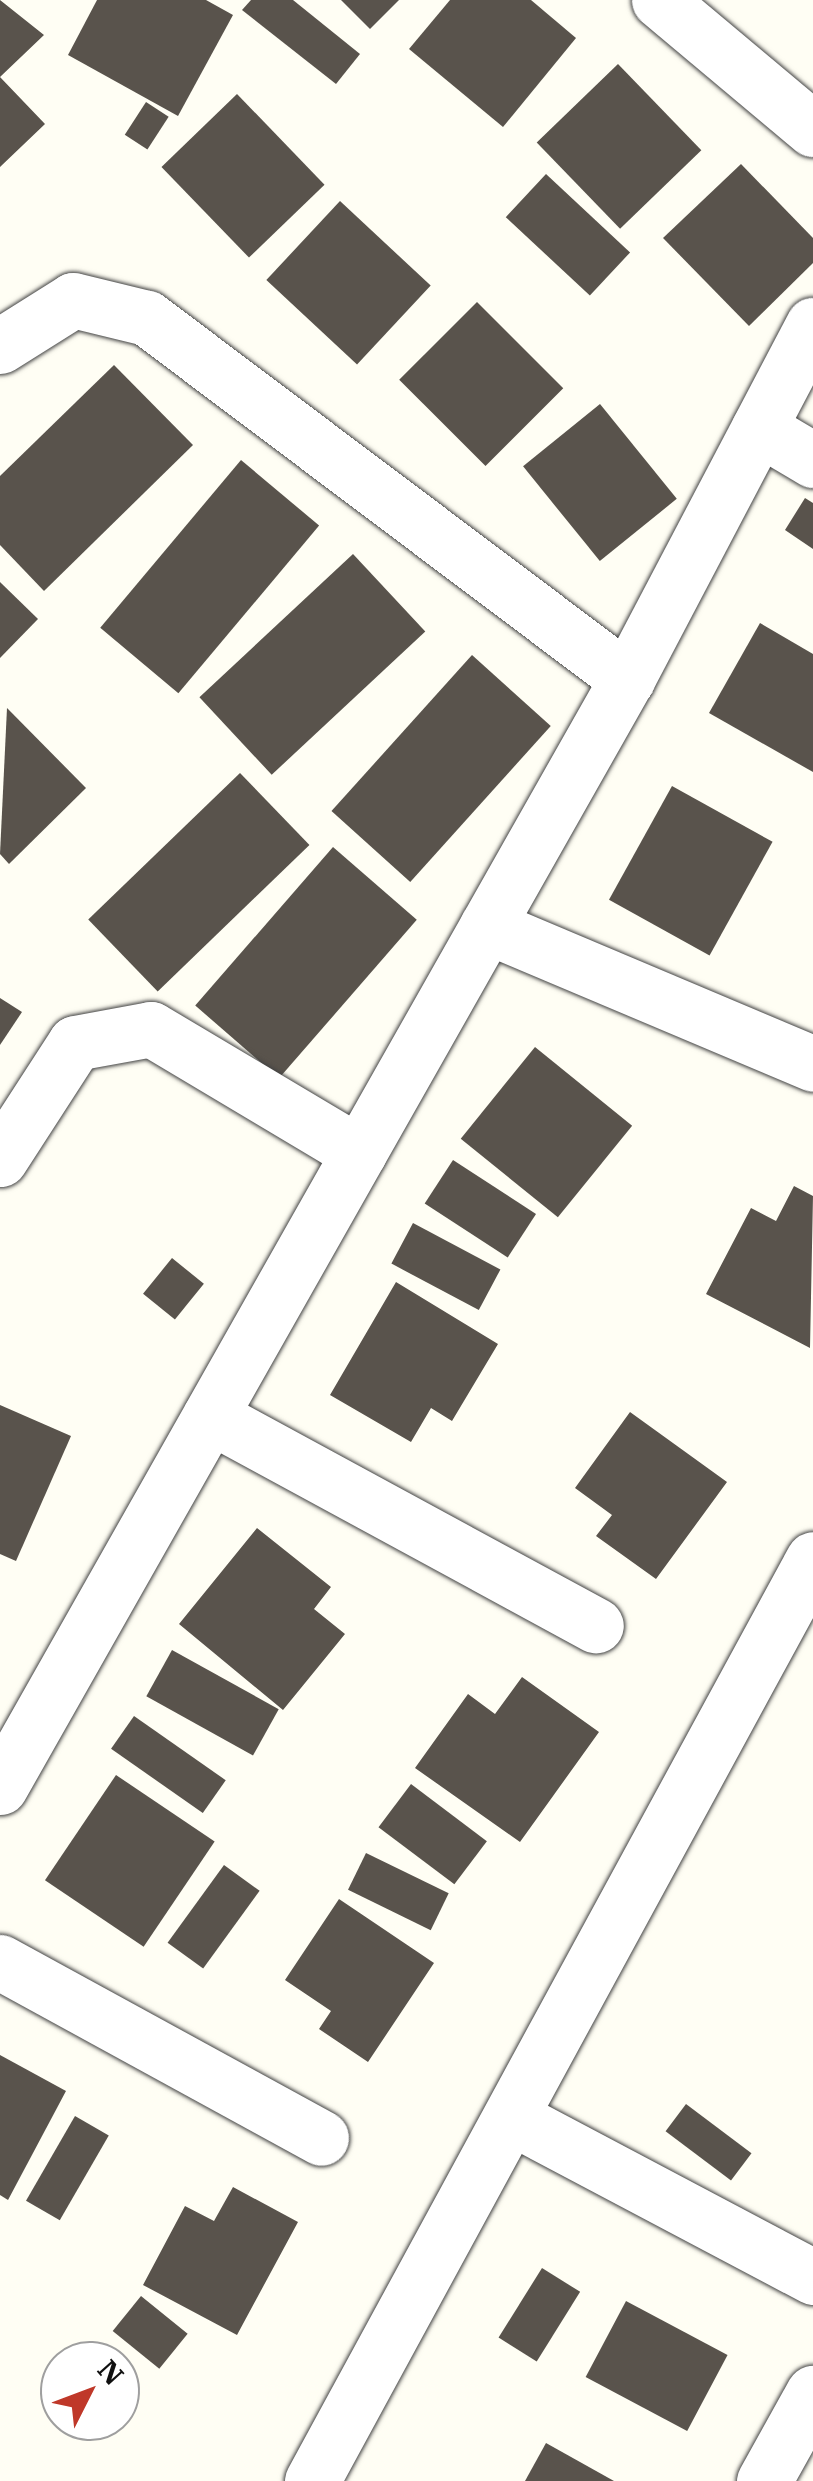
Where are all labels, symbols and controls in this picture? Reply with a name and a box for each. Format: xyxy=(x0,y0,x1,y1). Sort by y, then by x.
north arrow xyxy=(40,2341,140,2441)
text: N xyxy=(90,2351,132,2393)

